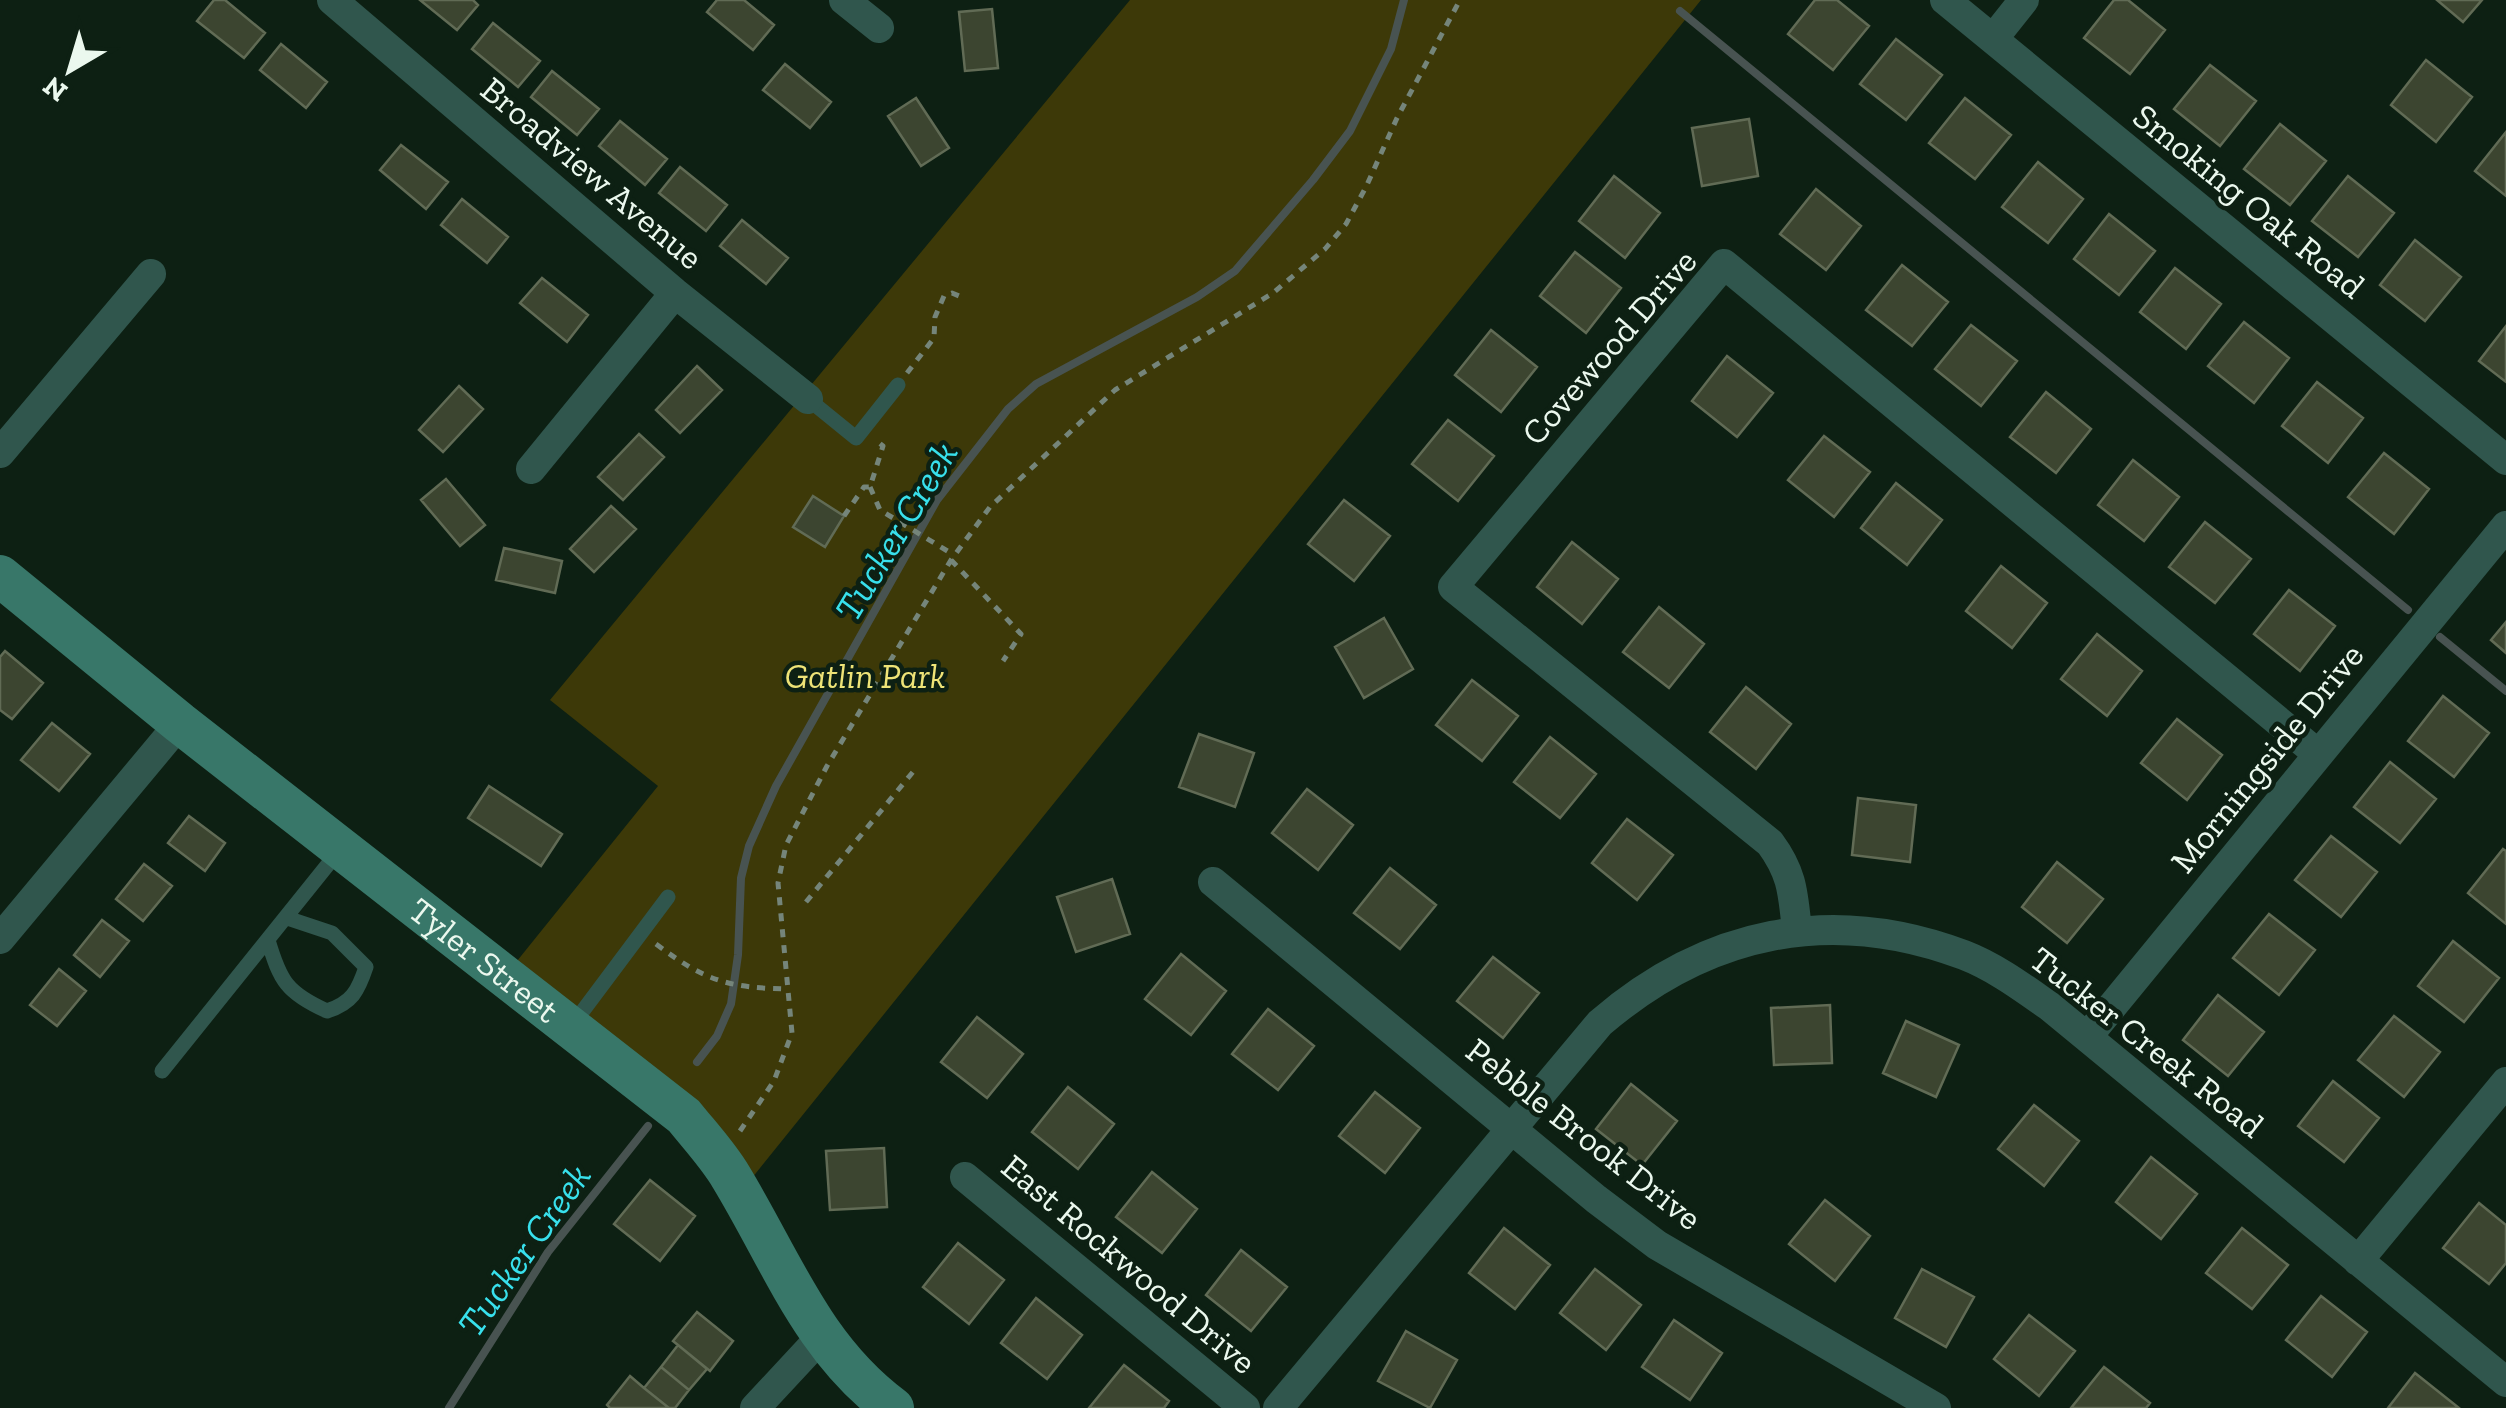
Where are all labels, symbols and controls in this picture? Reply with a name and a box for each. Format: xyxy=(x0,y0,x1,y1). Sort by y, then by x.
north arrow xyxy=(20,20,120,120)
street label: Broadview Avenue xyxy=(472,68,712,278)
text: N xyxy=(36,70,73,109)
street label: Smoking Oak Road xyxy=(2125,95,2373,307)
street label: Covewood Drive xyxy=(1513,241,1705,453)
water label: Tucker Creek xyxy=(825,433,967,629)
street label: Morningside Drive xyxy=(2162,635,2372,881)
park label: Gatlin Park xyxy=(785,655,945,697)
street label: Tyler Street xyxy=(401,889,567,1032)
street label: Tucker Creek Road xyxy=(2022,938,2272,1146)
street label: Pebble Brook Drive xyxy=(1458,1029,1710,1239)
street label: East Rockwood Drive xyxy=(993,1145,1265,1383)
water label: Tucker Creek xyxy=(448,1155,600,1345)

